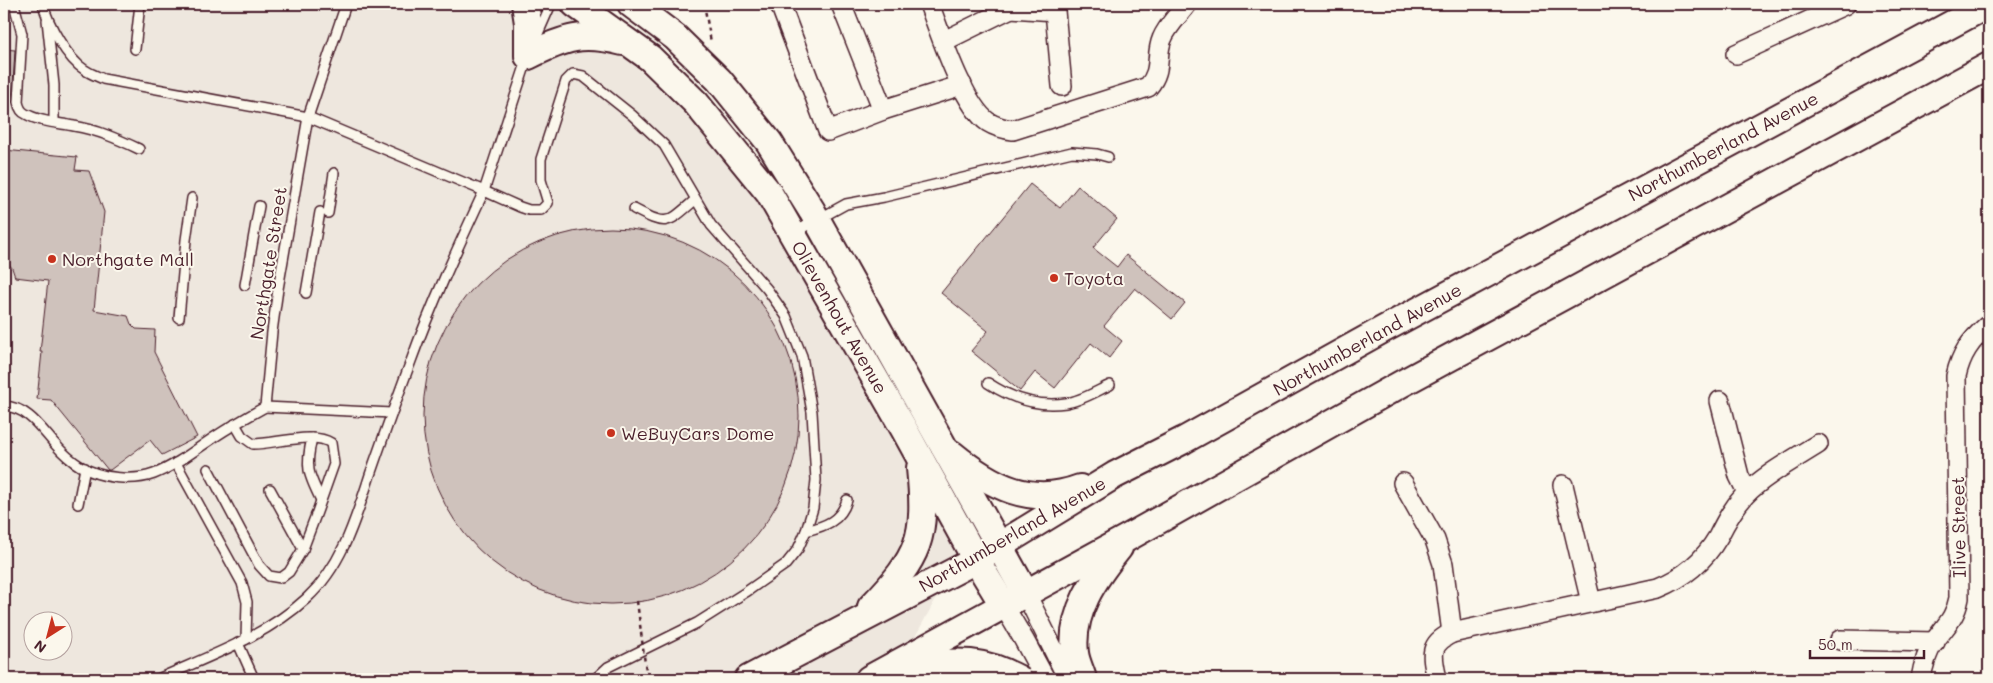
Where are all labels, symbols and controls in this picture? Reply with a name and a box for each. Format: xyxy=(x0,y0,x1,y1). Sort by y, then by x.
street label: Northumberland Avenue xyxy=(1624,86,1822,206)
street label: Northgate Street xyxy=(244,185,292,341)
street label: Olievenhout Avenue xyxy=(786,236,894,398)
place label: Northgate Mall xyxy=(62,247,194,271)
marker: Northgate Mall xyxy=(46,253,58,265)
place label: Toyota xyxy=(1064,266,1124,290)
marker: Toyota xyxy=(1048,272,1060,284)
street label: Northumberland Avenue xyxy=(1268,277,1466,401)
place label: WeBuyCars Dome xyxy=(621,421,775,445)
marker: WeBuyCars Dome xyxy=(605,427,617,439)
street label: Northumberland Avenue xyxy=(914,471,1110,597)
street label: Ilive Street xyxy=(1945,476,1971,578)
north arrow xyxy=(22,610,72,660)
scale bar xyxy=(1810,628,1924,660)
text: 50 m xyxy=(1818,634,1853,654)
text: N xyxy=(30,636,50,658)

